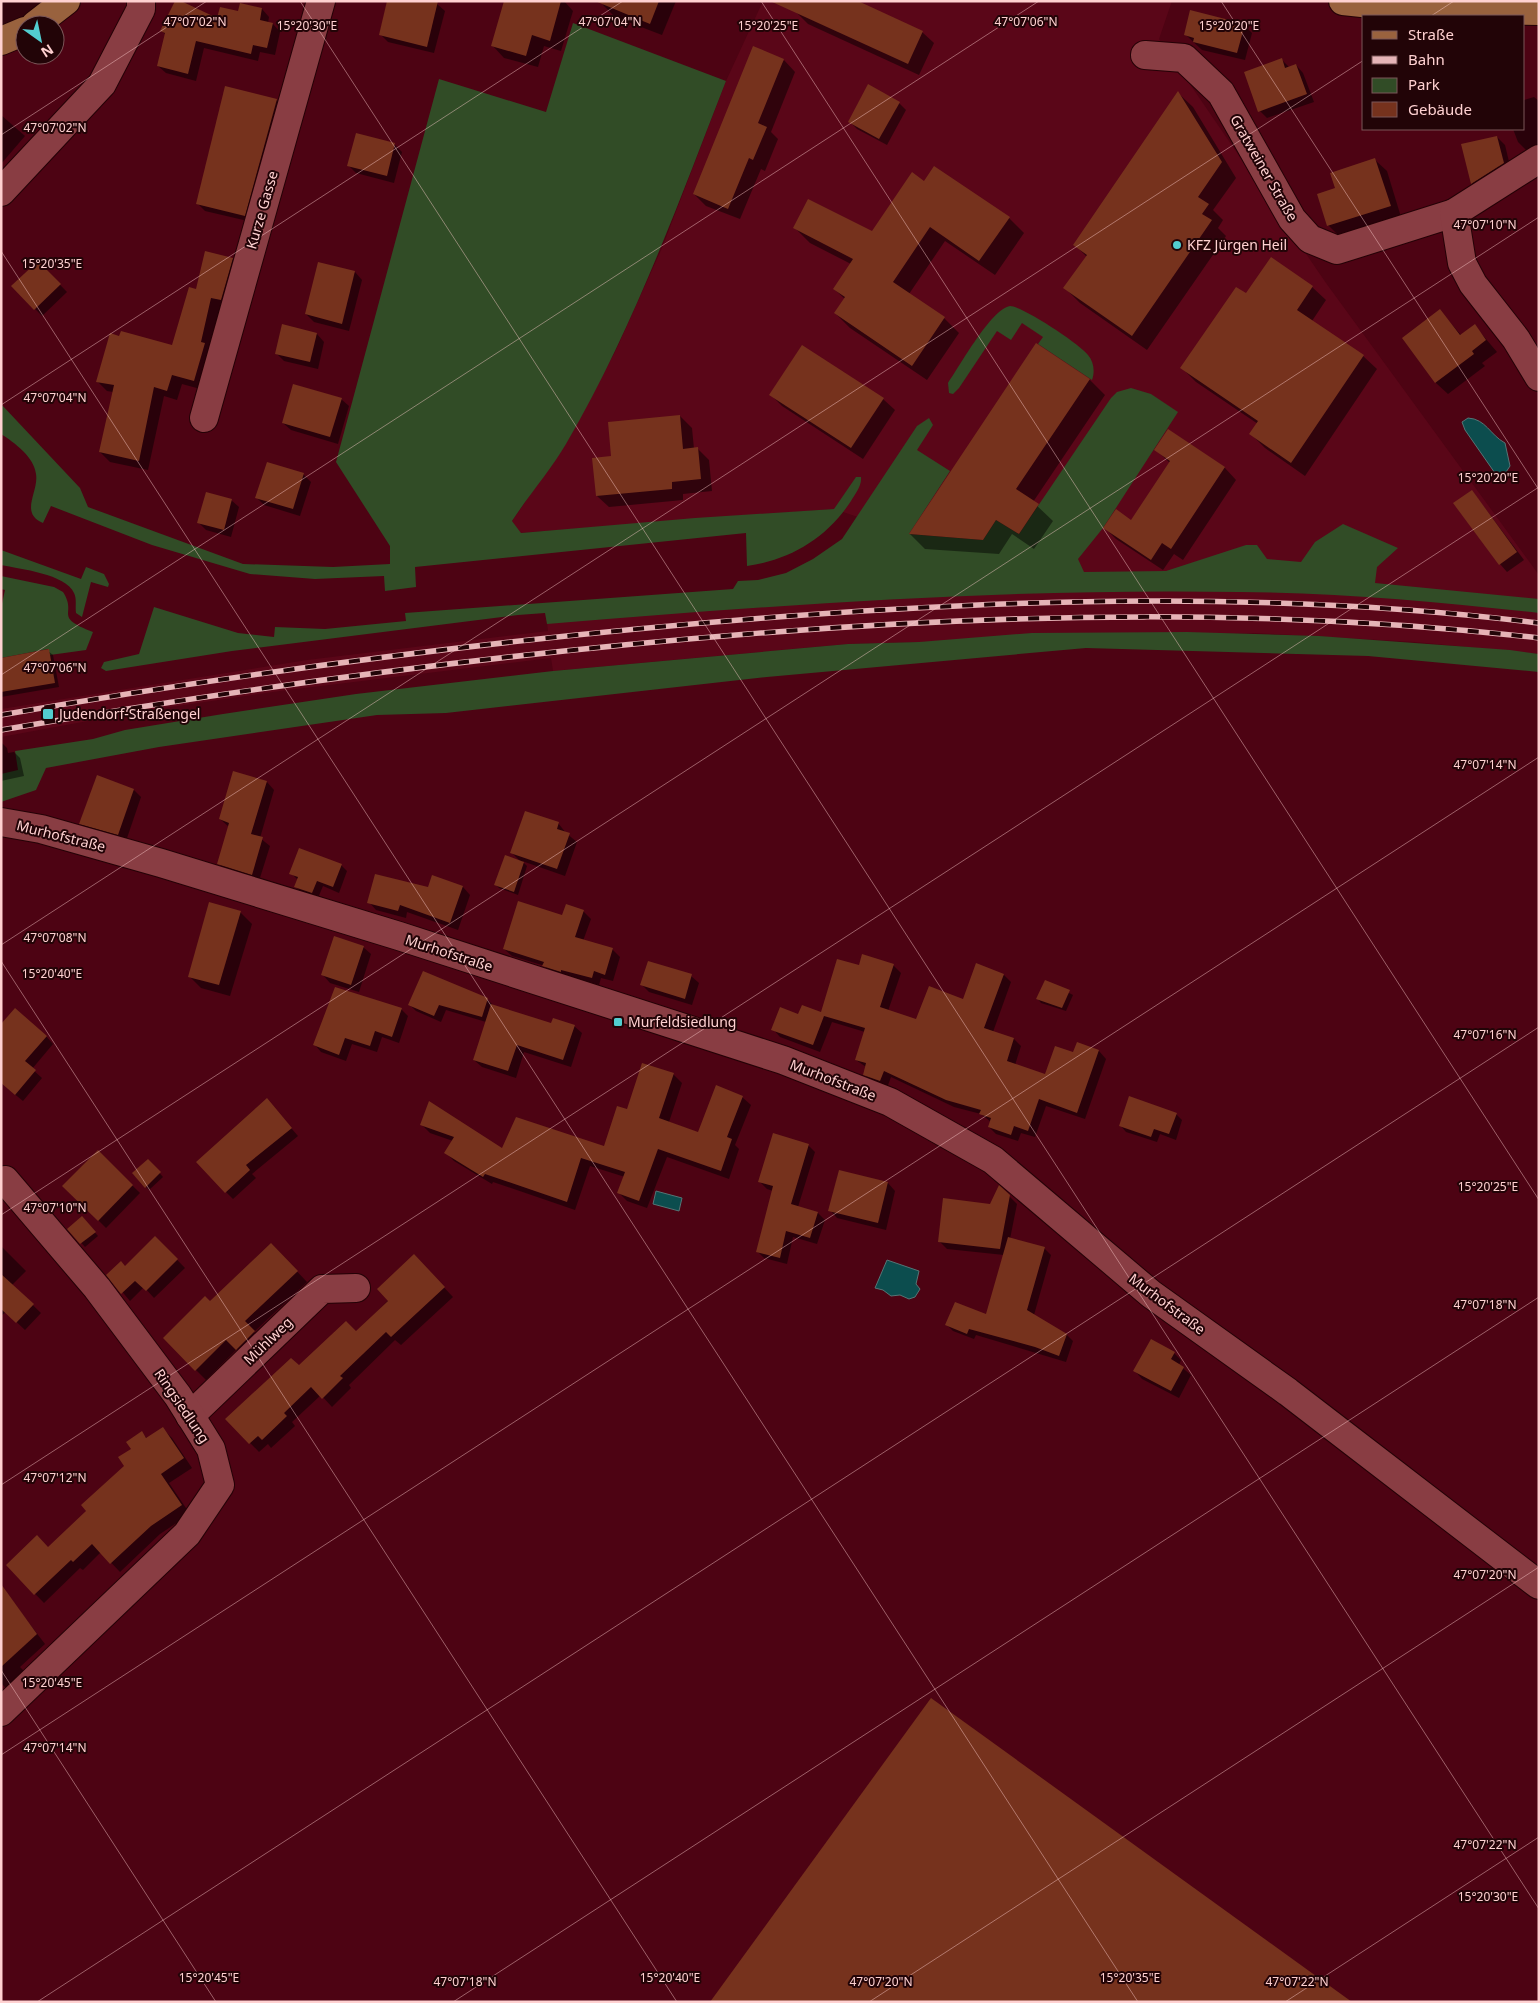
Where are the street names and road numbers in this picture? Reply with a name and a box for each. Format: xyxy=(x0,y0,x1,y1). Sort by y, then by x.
street label: Gratweiner Straße xyxy=(1226,111,1303,225)
street label: Kurze Gasse xyxy=(241,168,282,251)
street label: Murhofstraße xyxy=(15,815,108,856)
street label: Murhofstraße xyxy=(403,929,495,976)
street label: Murhofstraße xyxy=(787,1054,879,1105)
street label: Murhofstraße xyxy=(1125,1269,1209,1339)
street label: Mühlweg xyxy=(239,1313,296,1369)
street label: Ringsiedlung xyxy=(151,1365,214,1447)

